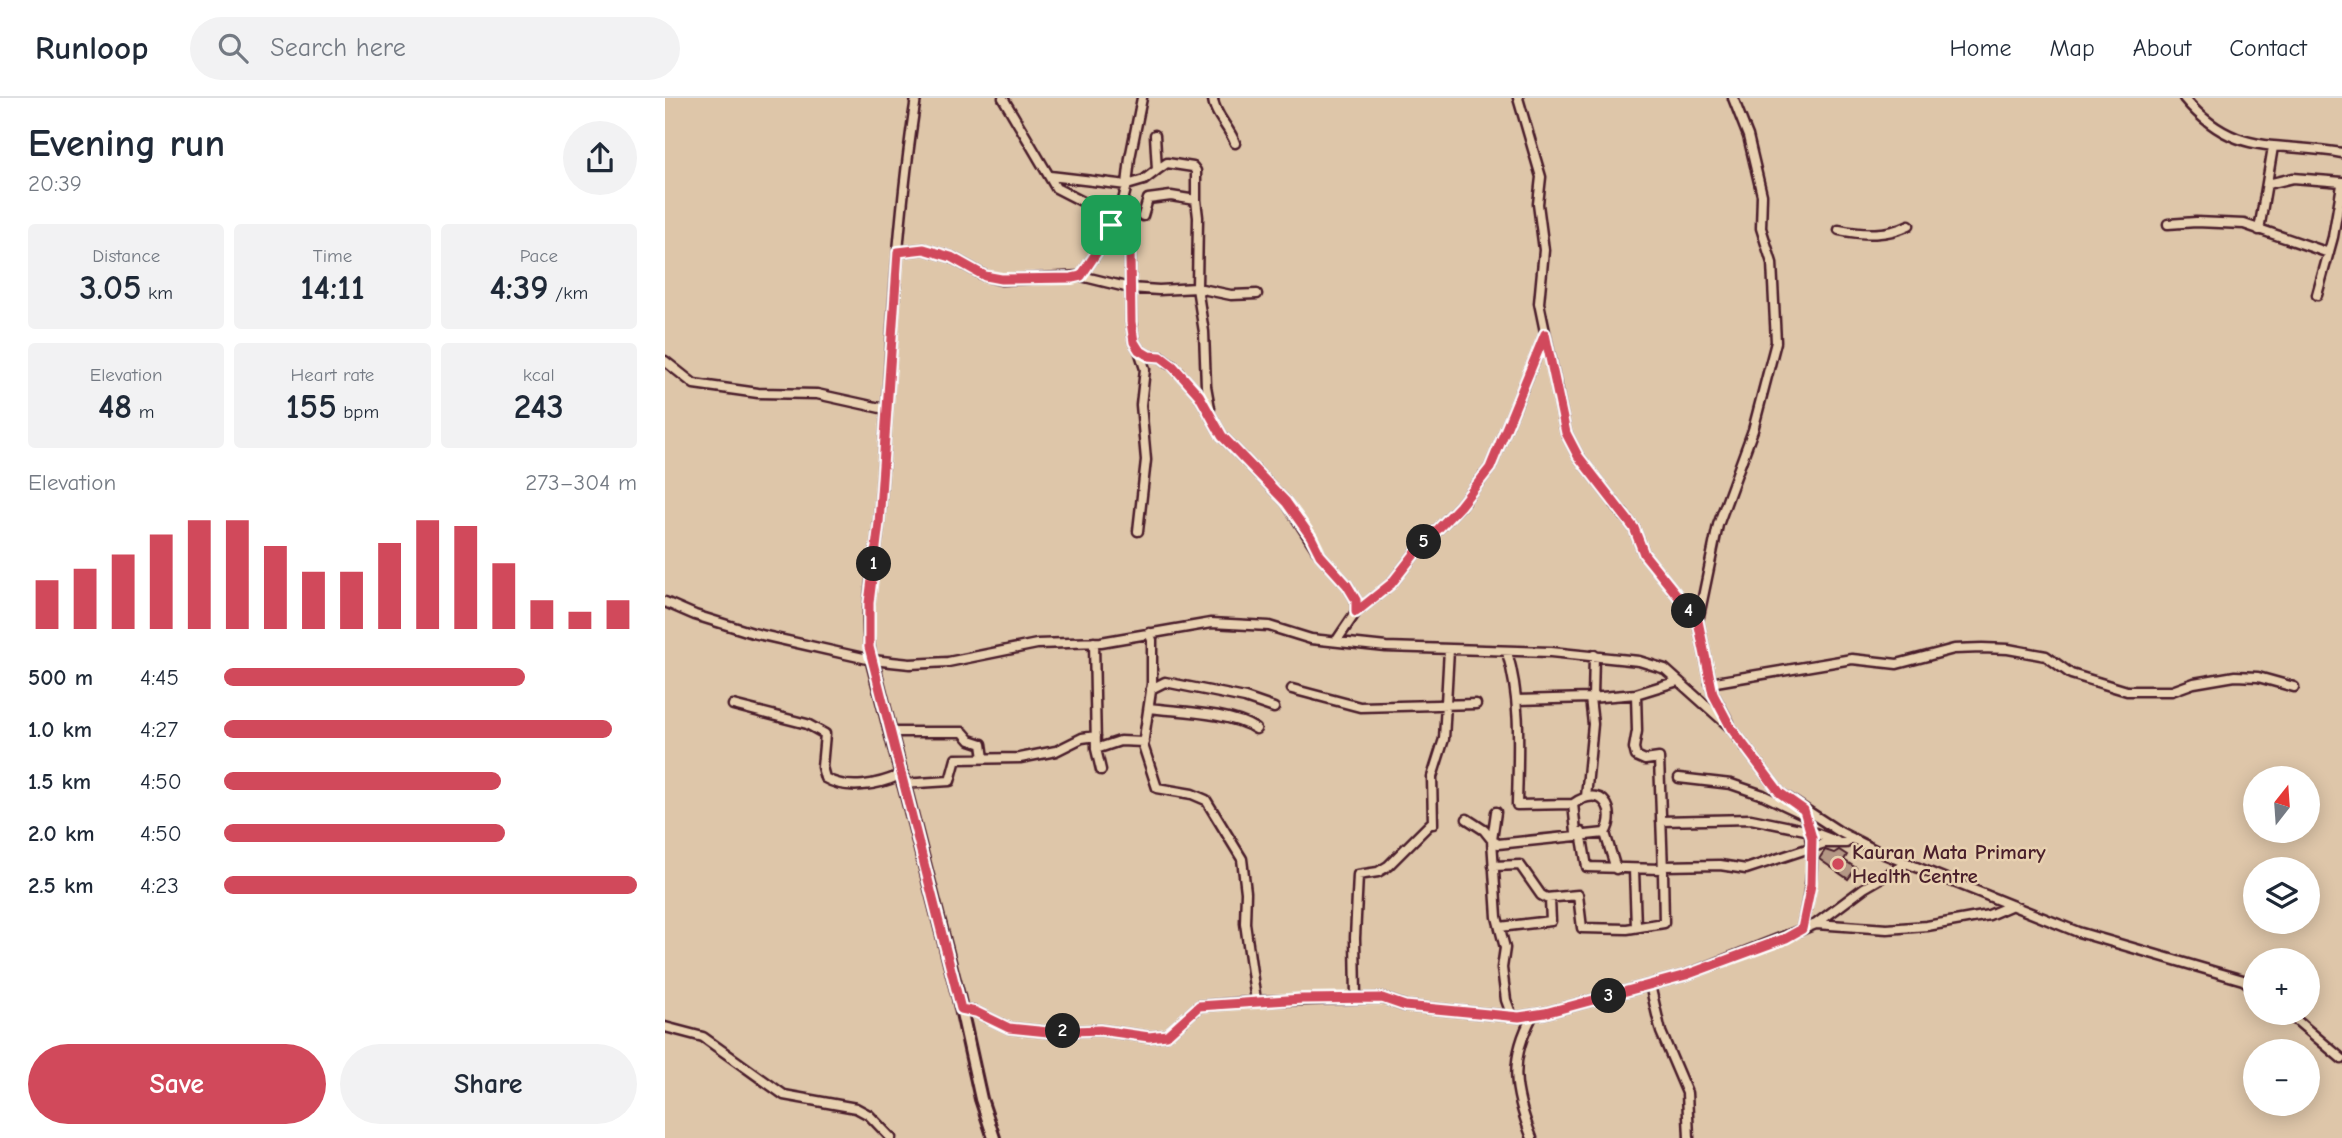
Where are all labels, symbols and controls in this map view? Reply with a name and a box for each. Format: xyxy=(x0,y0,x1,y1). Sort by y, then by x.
search box xyxy=(190,17,680,80)
text: Runloop xyxy=(35,29,148,67)
icon: search xyxy=(214,29,252,67)
text: Search here xyxy=(270,33,406,63)
text: Home xyxy=(1950,34,2011,62)
text: Map xyxy=(2049,34,2095,62)
text: About xyxy=(2133,34,2191,62)
text: Contact xyxy=(2229,34,2307,62)
button: share xyxy=(563,121,637,195)
text: Evening run xyxy=(28,122,225,166)
text: 20:39 xyxy=(28,170,82,197)
pin xyxy=(1081,195,1141,255)
icon: arrive xyxy=(1092,206,1130,244)
text: Distance xyxy=(92,245,160,267)
text: Time xyxy=(313,245,352,267)
text: Pace xyxy=(520,245,558,267)
text: 3.05 xyxy=(79,267,142,308)
text: 14:11 xyxy=(300,267,365,308)
text: 4:39 xyxy=(489,267,549,308)
text: km xyxy=(142,282,173,304)
text: /km xyxy=(549,282,588,304)
text: Elevation xyxy=(90,364,163,386)
text: Heart rate xyxy=(291,364,374,386)
text: kcal xyxy=(523,364,555,386)
text: 48 xyxy=(98,386,132,427)
text: 155 xyxy=(286,386,337,427)
text: 243 xyxy=(514,386,564,427)
text: m xyxy=(132,401,154,423)
text: bpm xyxy=(337,401,379,423)
text: Elevation xyxy=(28,469,116,496)
text: 273–304 m xyxy=(525,469,637,496)
pin: 5 xyxy=(1407,524,1441,560)
text: 5 xyxy=(1418,530,1429,552)
pin: 1 xyxy=(857,546,892,582)
text: 1 xyxy=(870,552,877,574)
pin: 4 xyxy=(1671,594,1707,628)
text: 4 xyxy=(1684,599,1693,621)
text: 500 m xyxy=(28,664,93,691)
text: 4:45 xyxy=(140,664,179,691)
text: 1.0 km xyxy=(28,716,92,743)
text: 4:27 xyxy=(140,716,178,743)
north arrow xyxy=(2243,766,2321,844)
map controls xyxy=(2243,766,2320,1116)
text: 1.5 km xyxy=(28,768,91,795)
text: 4:50 xyxy=(140,768,182,795)
text: 2.0 km xyxy=(28,820,94,847)
text: 4:50 xyxy=(140,820,182,847)
place label: Kauran Mata Primary Health Centre xyxy=(1852,840,2046,888)
marker: Kauran Mata Primary Health Centre xyxy=(1830,856,1846,872)
button: layers xyxy=(2243,857,2320,934)
text: 2.5 km xyxy=(28,872,94,899)
text: 4:23 xyxy=(140,872,179,899)
button: + xyxy=(2243,948,2320,1025)
pin: 3 xyxy=(1591,978,1627,1014)
text: 3 xyxy=(1604,984,1613,1006)
pin: 2 xyxy=(1045,1014,1081,1048)
text: 2 xyxy=(1058,1019,1067,1041)
button: − xyxy=(2243,1039,2320,1116)
button: Save xyxy=(28,1044,326,1124)
button: Share xyxy=(340,1044,637,1124)

